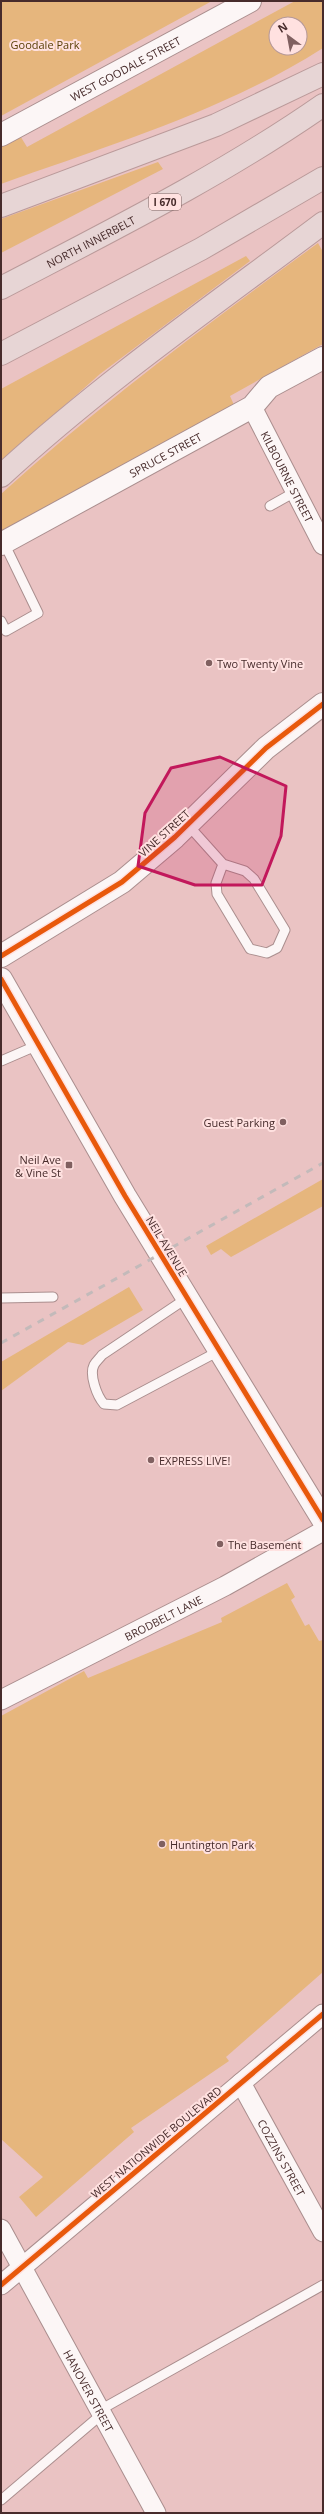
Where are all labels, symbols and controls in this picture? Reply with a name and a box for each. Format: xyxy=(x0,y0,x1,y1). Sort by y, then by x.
north arrow xyxy=(268,16,308,56)
text: N xyxy=(275,18,290,36)
street label: WEST GOODALE STREET xyxy=(67,32,183,104)
park label: Goodale Park xyxy=(11,37,80,52)
road number: I 670 xyxy=(149,194,181,210)
street label: NORTH INNERBELT xyxy=(43,212,138,271)
street label: KILBOURNE STREET xyxy=(258,428,317,525)
street label: SPRUCE STREET xyxy=(126,429,204,480)
place label: Two Twenty Vine xyxy=(217,656,303,671)
marker: Two Twenty Vine xyxy=(204,658,214,668)
street label: VINE STREET xyxy=(135,806,193,860)
place label: Guest Parking xyxy=(204,1115,275,1130)
marker: Guest Parking xyxy=(278,1117,288,1127)
place label: Neil Ave & Vine St xyxy=(15,1152,61,1180)
marker: Neil Ave & Vine St xyxy=(64,1160,74,1170)
street label: NEIL AVENUE xyxy=(143,1213,191,1279)
place label: EXPRESS LIVE! xyxy=(159,1453,230,1468)
marker: EXPRESS LIVE! xyxy=(146,1455,156,1465)
place label: The Basement xyxy=(228,1537,302,1552)
marker: The Basement xyxy=(215,1539,225,1549)
street label: BRODBELT LANE xyxy=(122,1591,205,1644)
place label: Huntington Park xyxy=(170,1837,254,1852)
marker: Huntington Park xyxy=(157,1839,167,1849)
street label: WEST NATIONWIDE BOULEVARD xyxy=(87,2083,225,2201)
street label: COZZINS STREET xyxy=(255,2116,309,2199)
street label: HANOVER STREET xyxy=(61,2347,118,2434)

